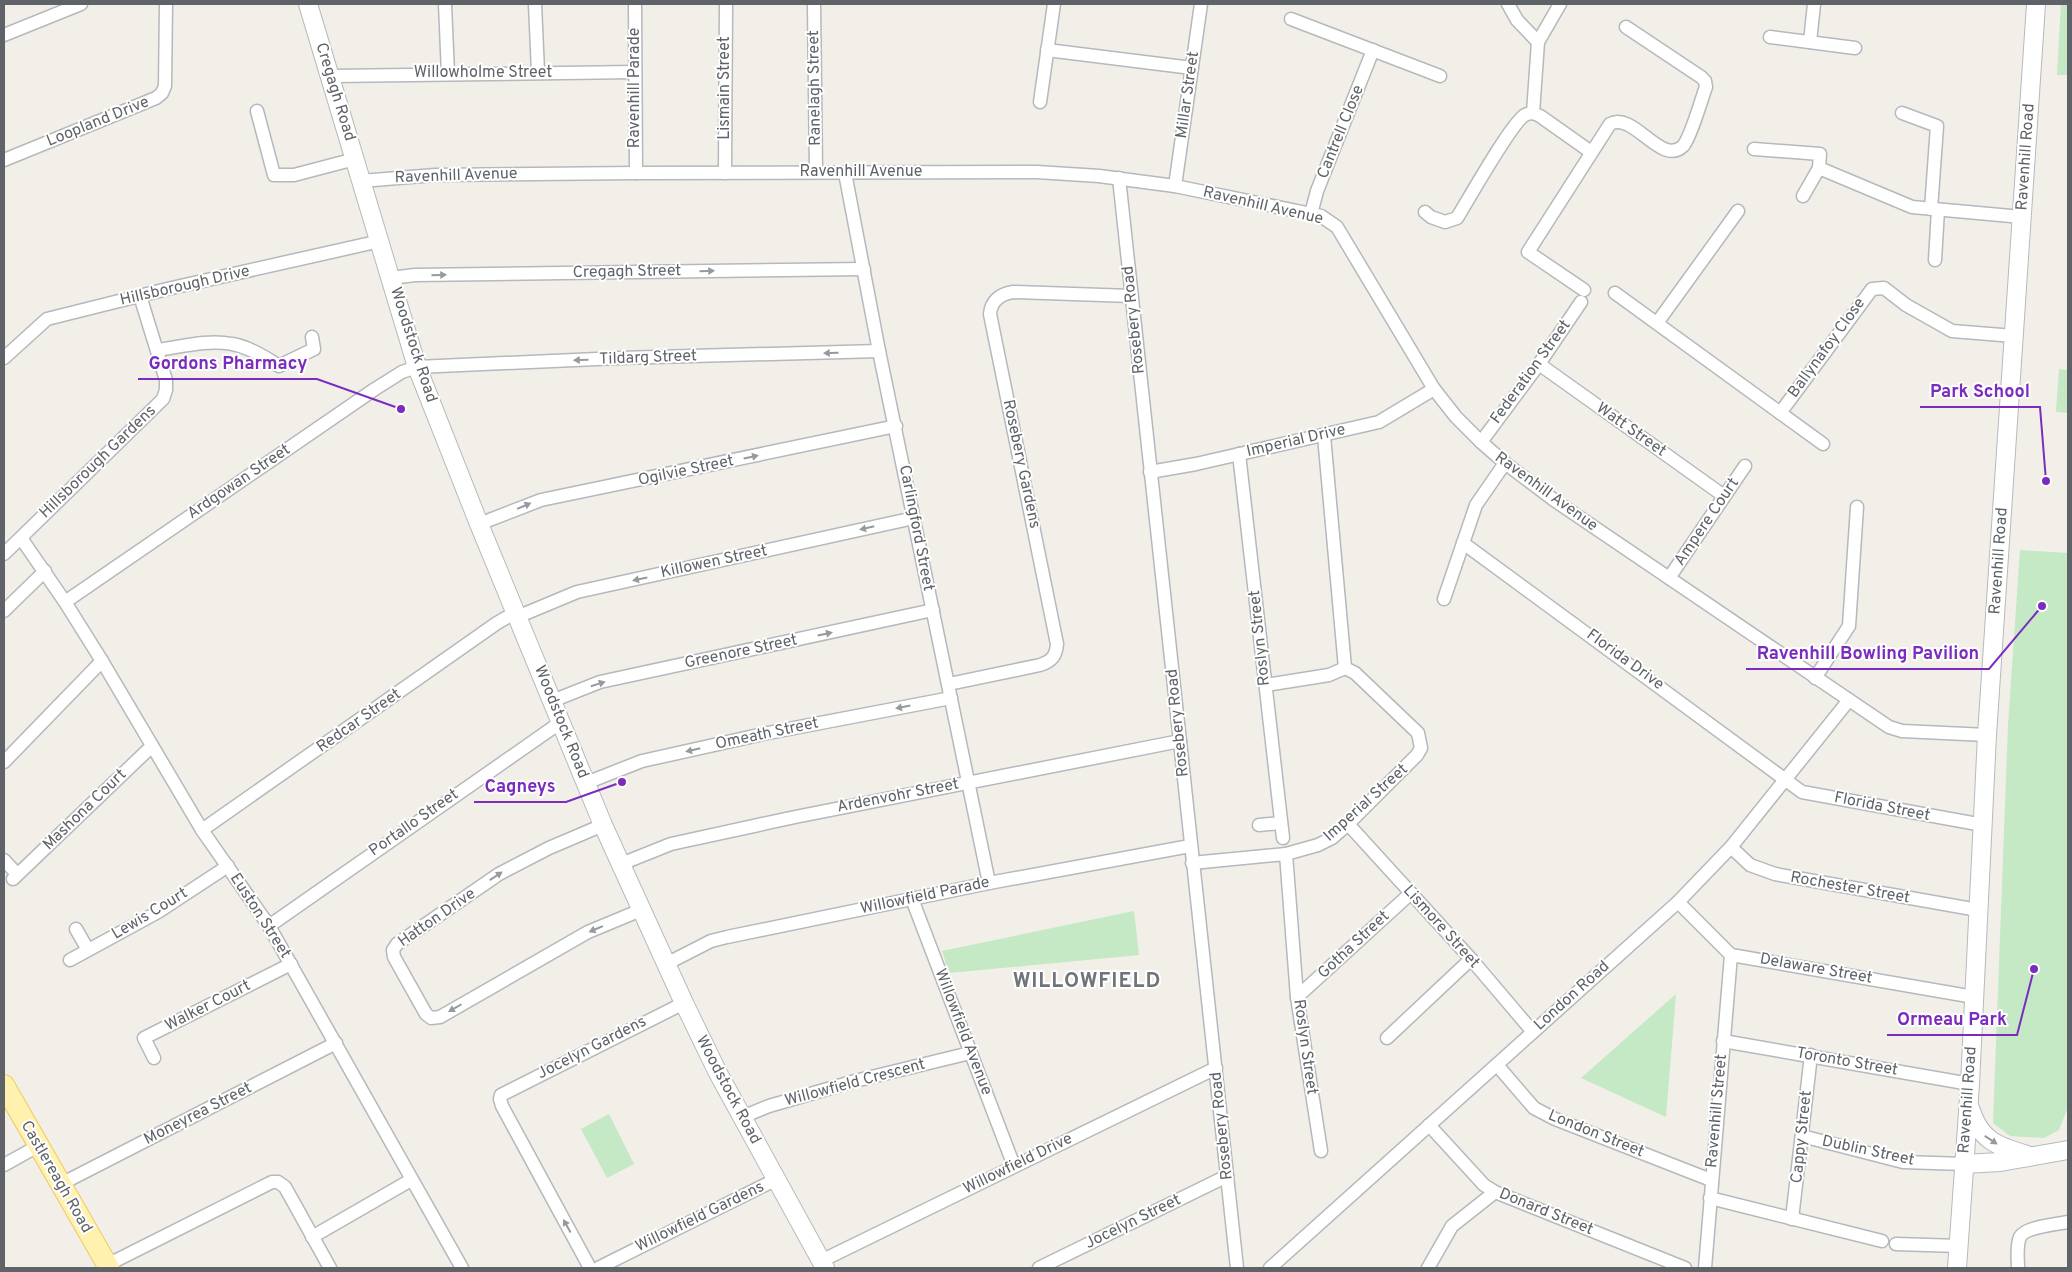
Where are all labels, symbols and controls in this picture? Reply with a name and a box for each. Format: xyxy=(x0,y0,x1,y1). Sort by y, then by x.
street label: Ravenhill Parade xyxy=(625,28,645,148)
street label: Ranelagh Street xyxy=(804,30,826,146)
street label: Lismain Street xyxy=(715,36,735,140)
street label: Cregagh Road xyxy=(311,40,359,144)
street label: Millar Street xyxy=(1172,50,1204,140)
street label: Willowholme Street xyxy=(414,63,552,83)
street label: Cantrell Close xyxy=(1313,82,1369,182)
street label: Loopland Drive xyxy=(44,92,152,152)
street label: Ravenhill Road xyxy=(2012,103,2040,211)
street label: Ravenhill Avenue xyxy=(800,162,922,182)
street label: Ravenhill Avenue xyxy=(394,164,518,188)
street label: Ravenhill Avenue xyxy=(1201,182,1325,230)
street label: Hillsborough Drive xyxy=(118,261,252,311)
street label: Cregagh Street xyxy=(572,261,682,283)
street label: Rosebery Road xyxy=(1118,265,1150,375)
one-way arrow xyxy=(699,267,715,275)
one-way arrow xyxy=(432,270,448,278)
street label: Woodstock Road xyxy=(385,285,441,405)
street label: Ballynafoy Close xyxy=(1784,294,1870,402)
street label: Federation Street xyxy=(1486,316,1576,428)
callout: Gordons Pharmacy xyxy=(138,346,317,379)
street label: Tildarg Street xyxy=(599,346,697,370)
one-way arrow xyxy=(822,349,838,357)
text: Gordons Pharmacy xyxy=(148,353,308,376)
one-way arrow xyxy=(572,356,588,364)
callout: Park School xyxy=(1920,374,2040,407)
text: Park School xyxy=(1930,381,2030,404)
street label: Rosebery Gardens xyxy=(998,398,1044,530)
street label: Watt Street xyxy=(1592,399,1670,461)
street label: Hillsborough Gardens xyxy=(36,401,160,523)
street label: Imperial Drive xyxy=(1245,420,1347,462)
street label: Ardgowan Street xyxy=(184,440,294,524)
street label: Ravenhill Avenue xyxy=(1490,448,1602,536)
street label: Ogilvie Street xyxy=(636,451,736,491)
one-way arrow xyxy=(744,453,759,461)
street label: Carlingford Street xyxy=(894,463,938,593)
street label: Ampere Court xyxy=(1670,474,1744,570)
one-way arrow xyxy=(517,501,531,509)
street label: Ravenhill Road xyxy=(1985,507,2013,615)
one-way arrow xyxy=(859,524,874,532)
street label: Killowen Street xyxy=(659,541,769,583)
one-way arrow xyxy=(631,575,647,583)
street label: Roslyn Street xyxy=(1245,589,1275,687)
street label: Florida Drive xyxy=(1582,625,1668,695)
one-way arrow xyxy=(817,629,833,637)
street label: Greenore Street xyxy=(683,630,799,674)
callout: Ravenhill Bowling Pavilion xyxy=(1746,636,1989,669)
text: Ravenhill Bowling Pavilion xyxy=(1757,643,1979,666)
street label: Woodstock Road xyxy=(529,663,593,781)
street label: Rosebery Road xyxy=(1162,668,1194,778)
one-way arrow xyxy=(590,679,605,687)
street label: Redcar Street xyxy=(313,685,405,757)
one-way arrow xyxy=(895,704,911,712)
street label: Omeath Street xyxy=(714,713,820,755)
one-way arrow xyxy=(685,746,700,754)
street label: Imperial Street xyxy=(1320,760,1412,846)
street label: Mashona Court xyxy=(39,765,131,855)
callout: Cagneys xyxy=(474,769,566,802)
street label: Ardenvohr Street xyxy=(835,774,961,818)
text: Cagneys xyxy=(484,776,556,799)
street label: Portallo Street xyxy=(365,785,463,861)
street label: Florida Street xyxy=(1832,788,1932,826)
street label: Rochester Street xyxy=(1789,868,1911,908)
street label: Euston Street xyxy=(225,870,295,962)
one-way arrow xyxy=(489,872,503,881)
street label: Willowfield Parade xyxy=(859,873,991,919)
street label: Lismore Street xyxy=(1398,881,1484,973)
street label: Lewis Court xyxy=(108,883,192,945)
street label: Hatton Drive xyxy=(394,884,480,952)
street label: Gotha Street xyxy=(1314,907,1394,983)
one-way arrow xyxy=(589,925,604,933)
street label: Delaware Street xyxy=(1758,949,1874,989)
street label: London Road xyxy=(1530,957,1614,1035)
street label: Willowfield Avenue xyxy=(930,966,996,1098)
district label: WILLOWFIELD xyxy=(1013,968,1161,995)
street label: Walker Court xyxy=(162,976,254,1036)
street label: Roslyn Street xyxy=(1288,998,1322,1096)
callout: Ormeau Park xyxy=(1887,1002,2017,1035)
one-way arrow xyxy=(448,1004,462,1013)
text: Ormeau Park xyxy=(1897,1009,2007,1032)
street label: Jocelyn Gardens xyxy=(534,1012,650,1084)
street label: Woodstock Road xyxy=(691,1032,765,1148)
street label: Toronto Street xyxy=(1795,1043,1899,1081)
street label: Ravenhill Road xyxy=(1954,1046,1982,1154)
street label: Ravenhill Street xyxy=(1702,1053,1732,1169)
street label: Willowfield Crescent xyxy=(783,1055,927,1111)
street label: Rosebery Road xyxy=(1206,1071,1238,1181)
street label: Moneyrea Street xyxy=(141,1078,255,1150)
street label: Cappy Street xyxy=(1787,1090,1817,1184)
street label: London Street xyxy=(1545,1106,1647,1162)
street label: Castlereagh Road xyxy=(16,1117,96,1237)
street label: Willowfield Drive xyxy=(960,1129,1076,1199)
street label: Dublin Street xyxy=(1820,1131,1916,1171)
one-way arrow xyxy=(1984,1136,1997,1145)
street label: Willowfield Gardens xyxy=(632,1177,768,1257)
street label: Donard Street xyxy=(1496,1184,1596,1240)
street label: Jocelyn Street xyxy=(1082,1190,1184,1254)
one-way arrow xyxy=(563,1218,571,1233)

